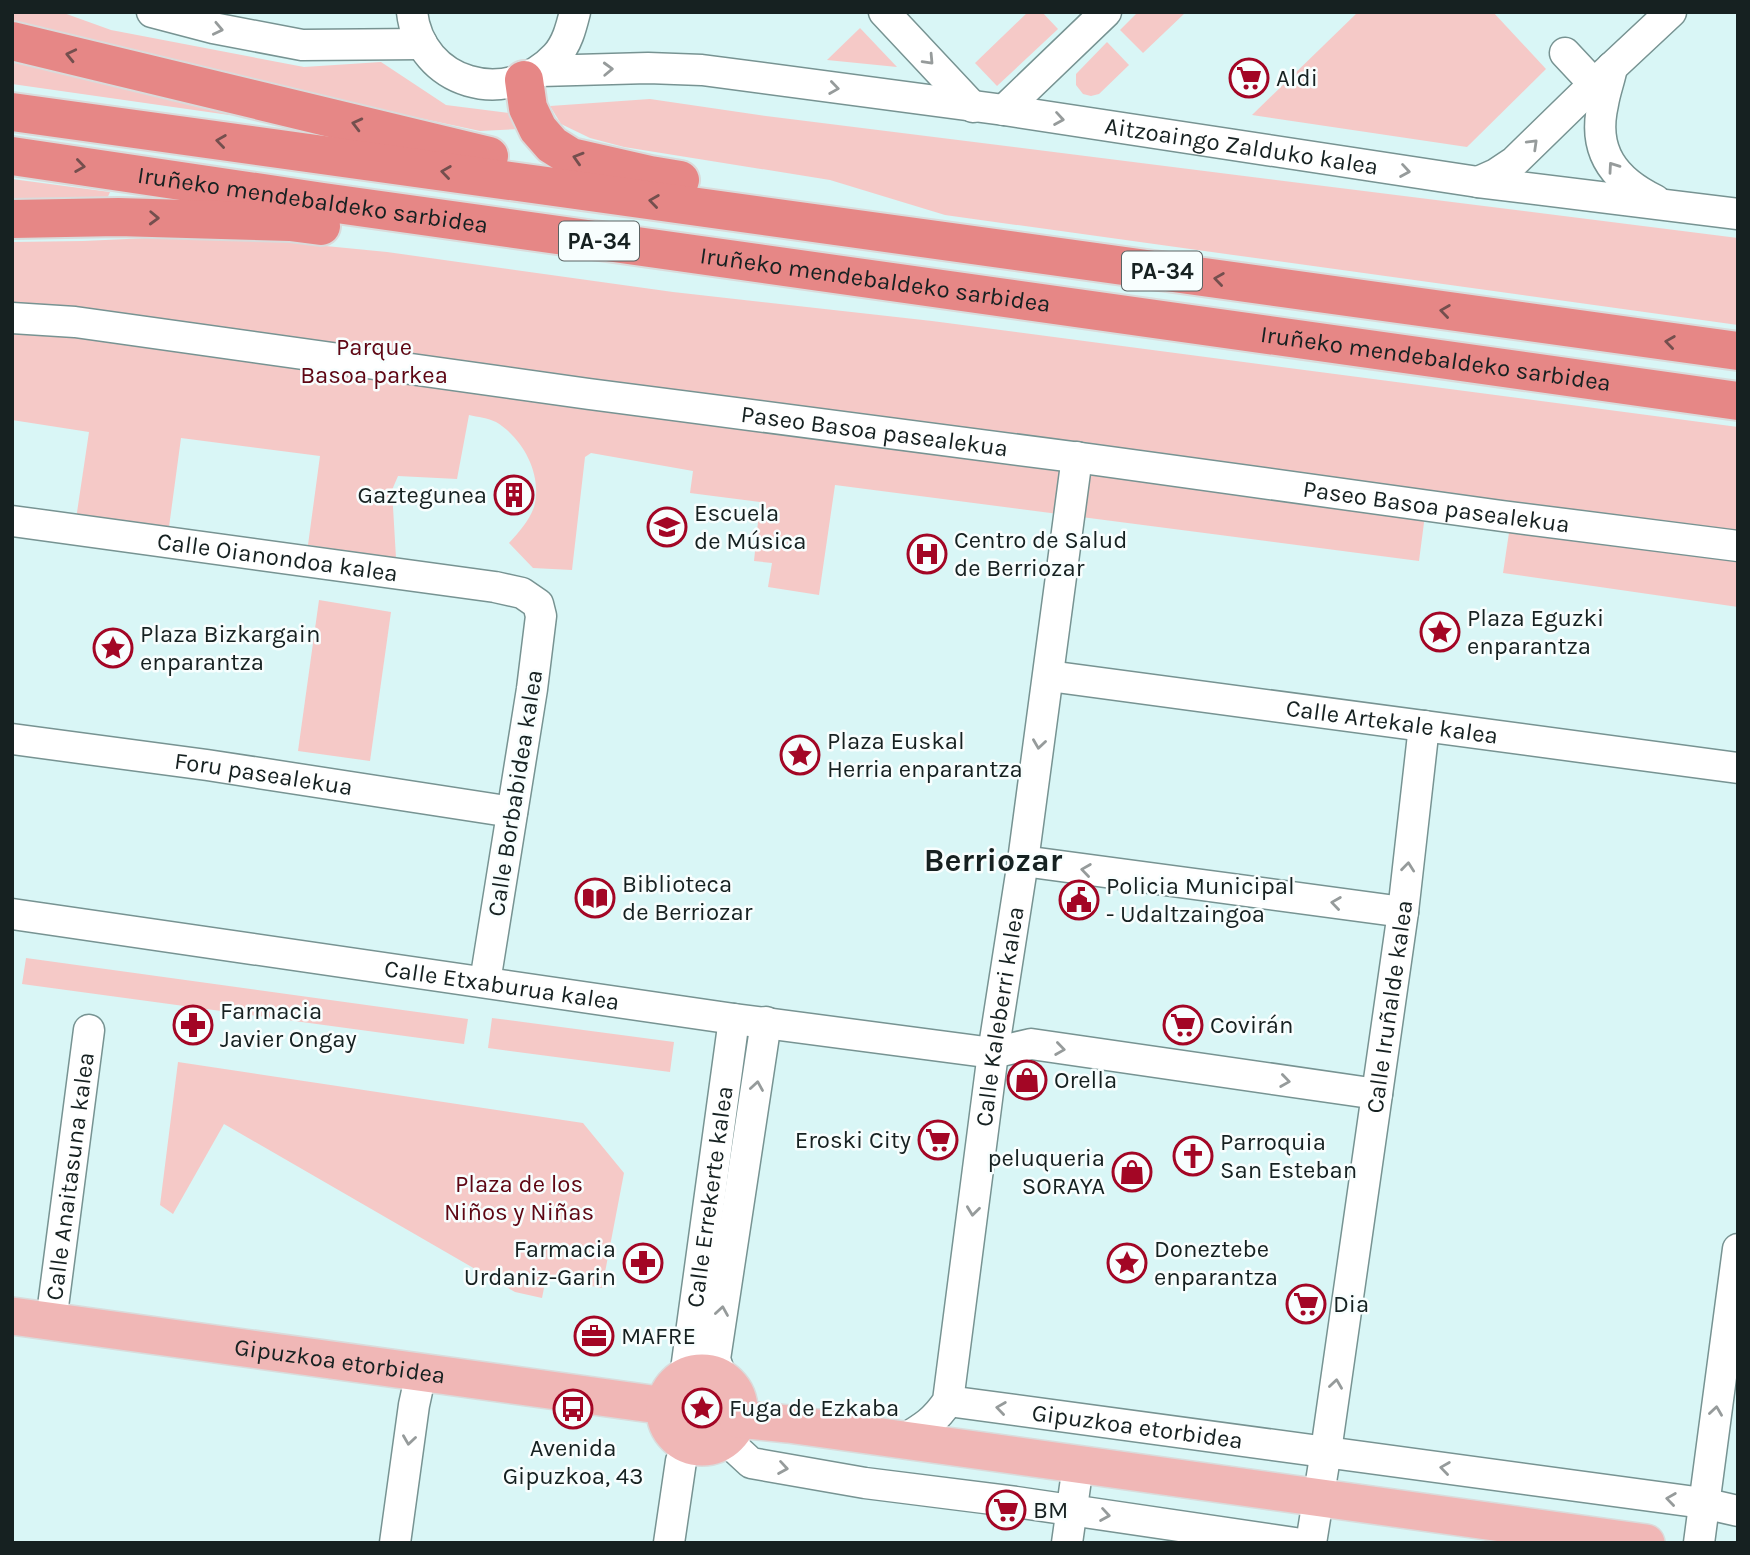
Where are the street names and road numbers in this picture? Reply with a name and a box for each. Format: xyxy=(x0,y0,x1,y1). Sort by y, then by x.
street label: Aitzoaingo Zalduko kalea xyxy=(1103,112,1380,181)
street label: Iruñeko mendebaldeko sarbidea xyxy=(136,161,490,239)
road number: PA-34 xyxy=(559,222,639,260)
street label: Iruñeko mendebaldeko sarbidea xyxy=(698,241,1052,318)
road number: PA-34 xyxy=(1122,252,1202,290)
street label: Iruñeko mendebaldeko sarbidea xyxy=(1259,320,1613,397)
street label: Paseo Basoa pasealekua xyxy=(739,400,1010,462)
street label: Paseo Basoa pasealekua xyxy=(1301,475,1571,538)
street label: Calle Oianondoa kalea xyxy=(155,527,400,588)
street label: Calle Borbabidea kalea xyxy=(482,668,548,918)
street label: Calle Artekale kalea xyxy=(1284,694,1500,750)
street label: Foru pasealekua xyxy=(173,747,355,801)
street label: Calle Iruñalde kalea xyxy=(1360,899,1418,1115)
street label: Calle Kaleberri kalea xyxy=(970,905,1030,1128)
street label: Calle Etxaburua kalea xyxy=(382,954,621,1016)
street label: Calle Anaitasuna kalea xyxy=(40,1050,100,1302)
street label: Calle Errekerte kalea xyxy=(681,1084,739,1309)
street label: Gipuzkoa etorbidea xyxy=(233,1333,447,1389)
street label: Gipuzkoa etorbidea xyxy=(1030,1398,1244,1455)

